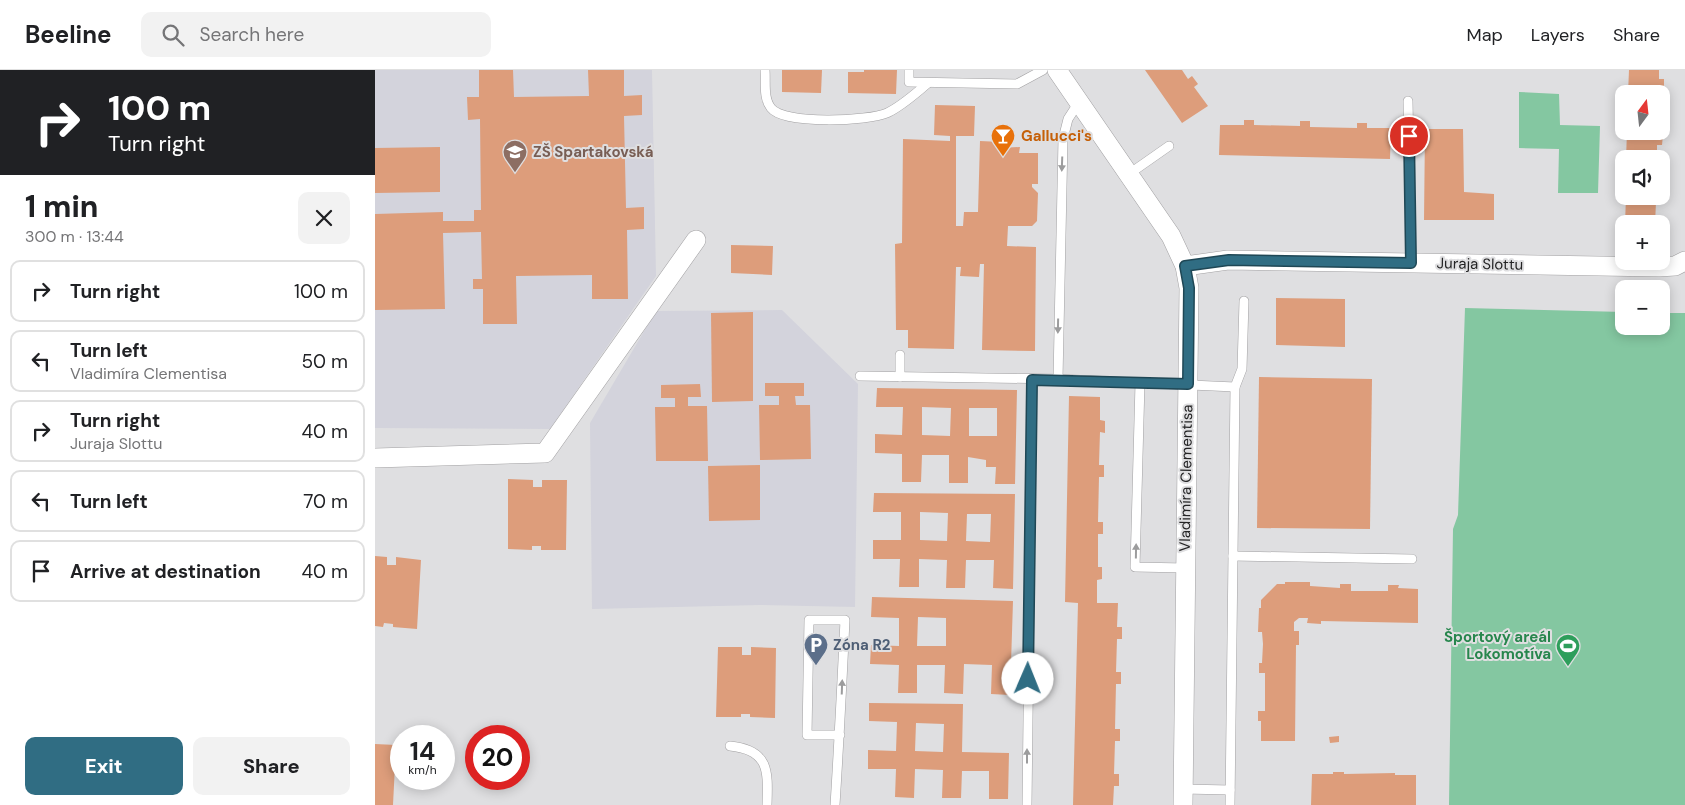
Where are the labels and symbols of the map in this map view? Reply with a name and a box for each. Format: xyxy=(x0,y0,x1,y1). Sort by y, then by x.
north arrow xyxy=(1615,85,1670,140)
pin xyxy=(1388,115,1430,157)
bar icon: Gallucci's xyxy=(990,123,1016,157)
place label: Gallucci's xyxy=(1021,126,1092,146)
school or university icon: ZŠ Spartakovská xyxy=(502,139,528,173)
place label: ZŠ Spartakovská xyxy=(533,142,654,162)
one-way arrow xyxy=(1058,156,1066,172)
street label: Juraja Slottu xyxy=(1437,253,1523,275)
one-way arrow xyxy=(1054,319,1062,335)
street label: Vladimíra Clementisa xyxy=(1175,404,1197,552)
one-way arrow xyxy=(1132,542,1140,558)
place label: Športový areál Lokomotíva xyxy=(1444,627,1551,664)
parking icon: Zóna R2 xyxy=(803,632,829,666)
sports icon: Športový areál Lokomotíva xyxy=(1555,633,1581,667)
place label: Zóna R2 xyxy=(833,635,891,655)
position arrow xyxy=(1001,652,1053,704)
one-way arrow xyxy=(839,678,847,694)
speed limit sign: 20 xyxy=(465,725,530,790)
one-way arrow xyxy=(1023,748,1031,764)

